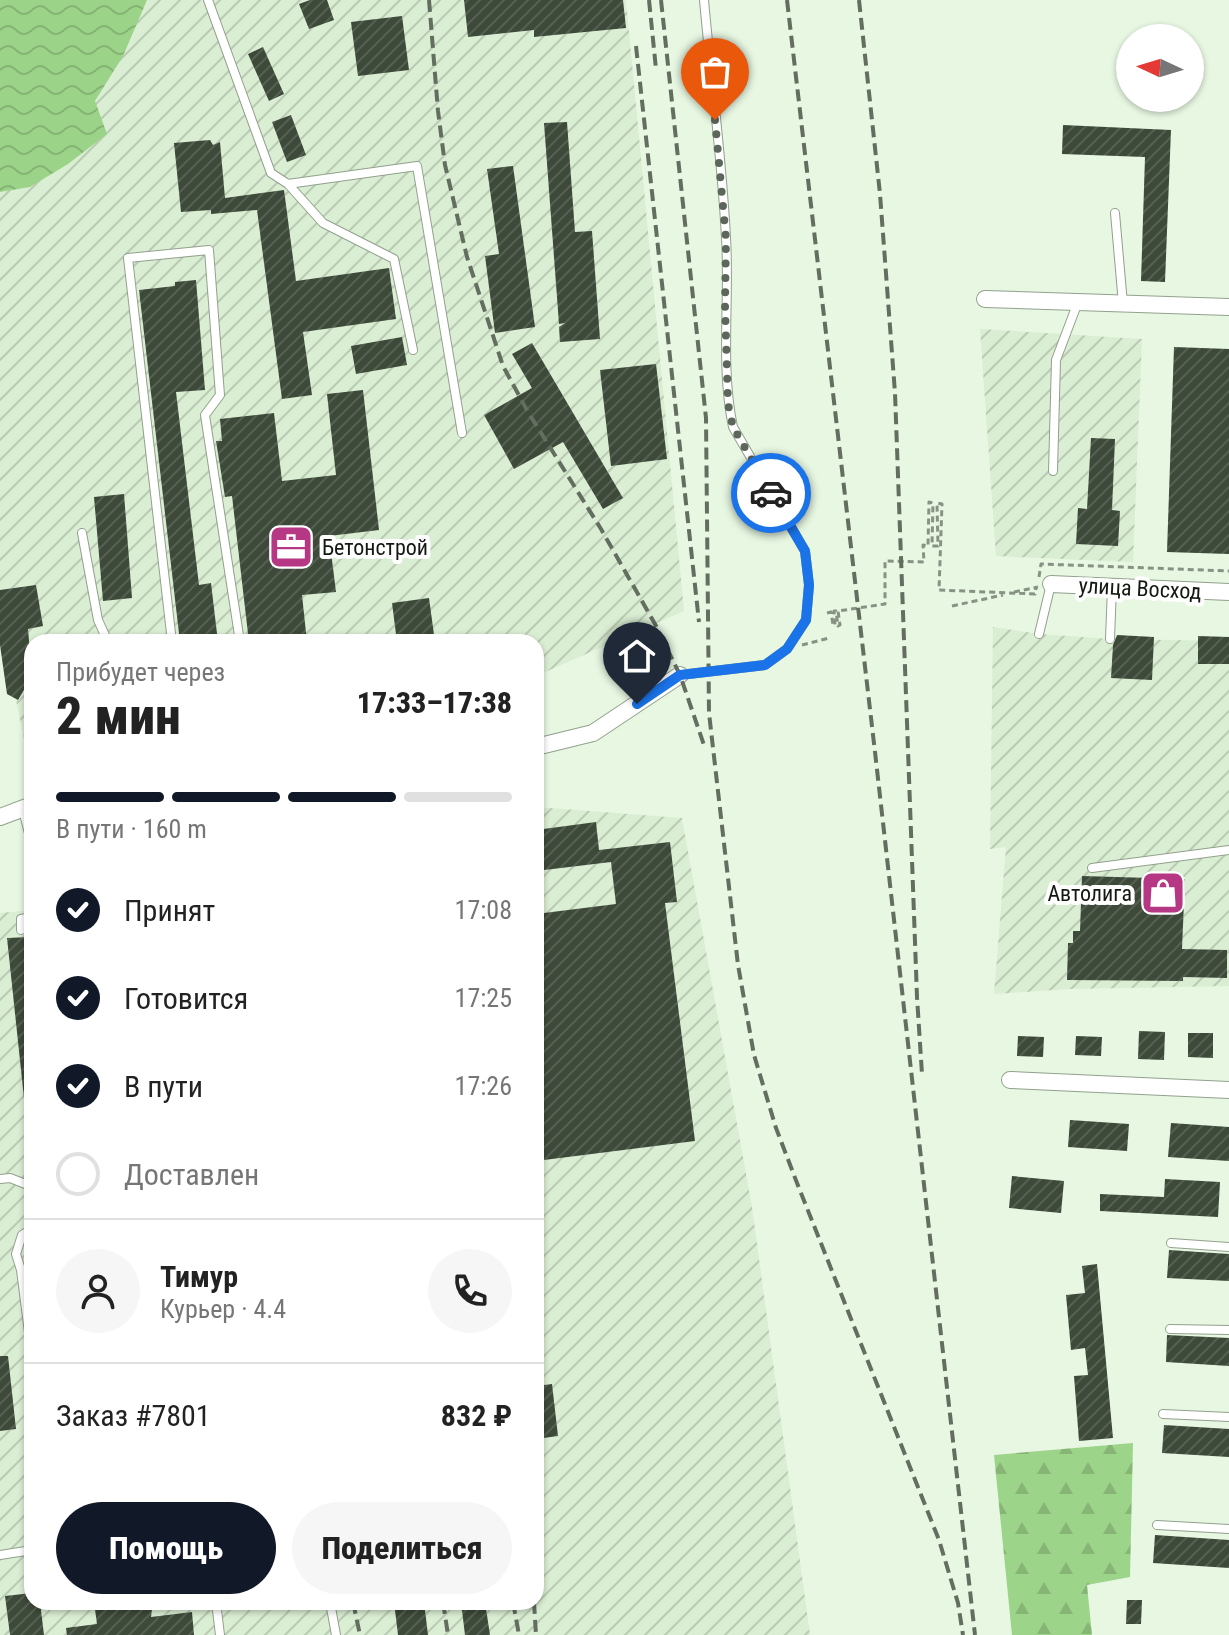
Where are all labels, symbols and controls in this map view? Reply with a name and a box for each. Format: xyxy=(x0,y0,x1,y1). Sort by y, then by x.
north arrow xyxy=(1116,24,1204,112)
map controls xyxy=(1116,24,1204,112)
pin xyxy=(681,38,749,120)
icon: bag xyxy=(693,50,737,94)
courier xyxy=(731,453,811,533)
icon: car xyxy=(749,471,793,515)
office icon: Бетонстрой xyxy=(267,523,315,571)
place label: Бетонстрой xyxy=(322,535,428,560)
street label: улица Восход xyxy=(1078,573,1202,604)
pin xyxy=(603,622,671,704)
icon: home xyxy=(615,634,659,678)
text: Прибудет через xyxy=(56,657,225,687)
text: 17:33–17:38 xyxy=(357,685,512,720)
text: 2 мин xyxy=(56,686,181,747)
text: В пути · 160 m xyxy=(56,814,207,844)
shop icon: Автолига xyxy=(1139,869,1187,917)
place label: Автолига xyxy=(1047,881,1132,906)
icon: check xyxy=(56,888,100,932)
text: Принят xyxy=(124,893,215,928)
text: 17:08 xyxy=(455,895,512,925)
icon: check xyxy=(56,976,100,1020)
text: Готовится xyxy=(124,981,248,1016)
text: 17:25 xyxy=(455,983,512,1013)
icon: check xyxy=(56,1064,100,1108)
text: В пути xyxy=(124,1069,203,1104)
text: 17:26 xyxy=(455,1071,512,1101)
text: Доставлен xyxy=(124,1157,259,1192)
button: person xyxy=(56,1249,140,1333)
button: phone xyxy=(428,1249,512,1333)
text: Тимур xyxy=(160,1259,238,1294)
text: Курьер · 4.4 xyxy=(160,1294,286,1324)
text: Заказ #7801 xyxy=(56,1398,211,1433)
text: 832 ₽ xyxy=(441,1398,512,1433)
button: Помощь xyxy=(56,1502,276,1594)
button: Поделиться xyxy=(292,1502,512,1594)

